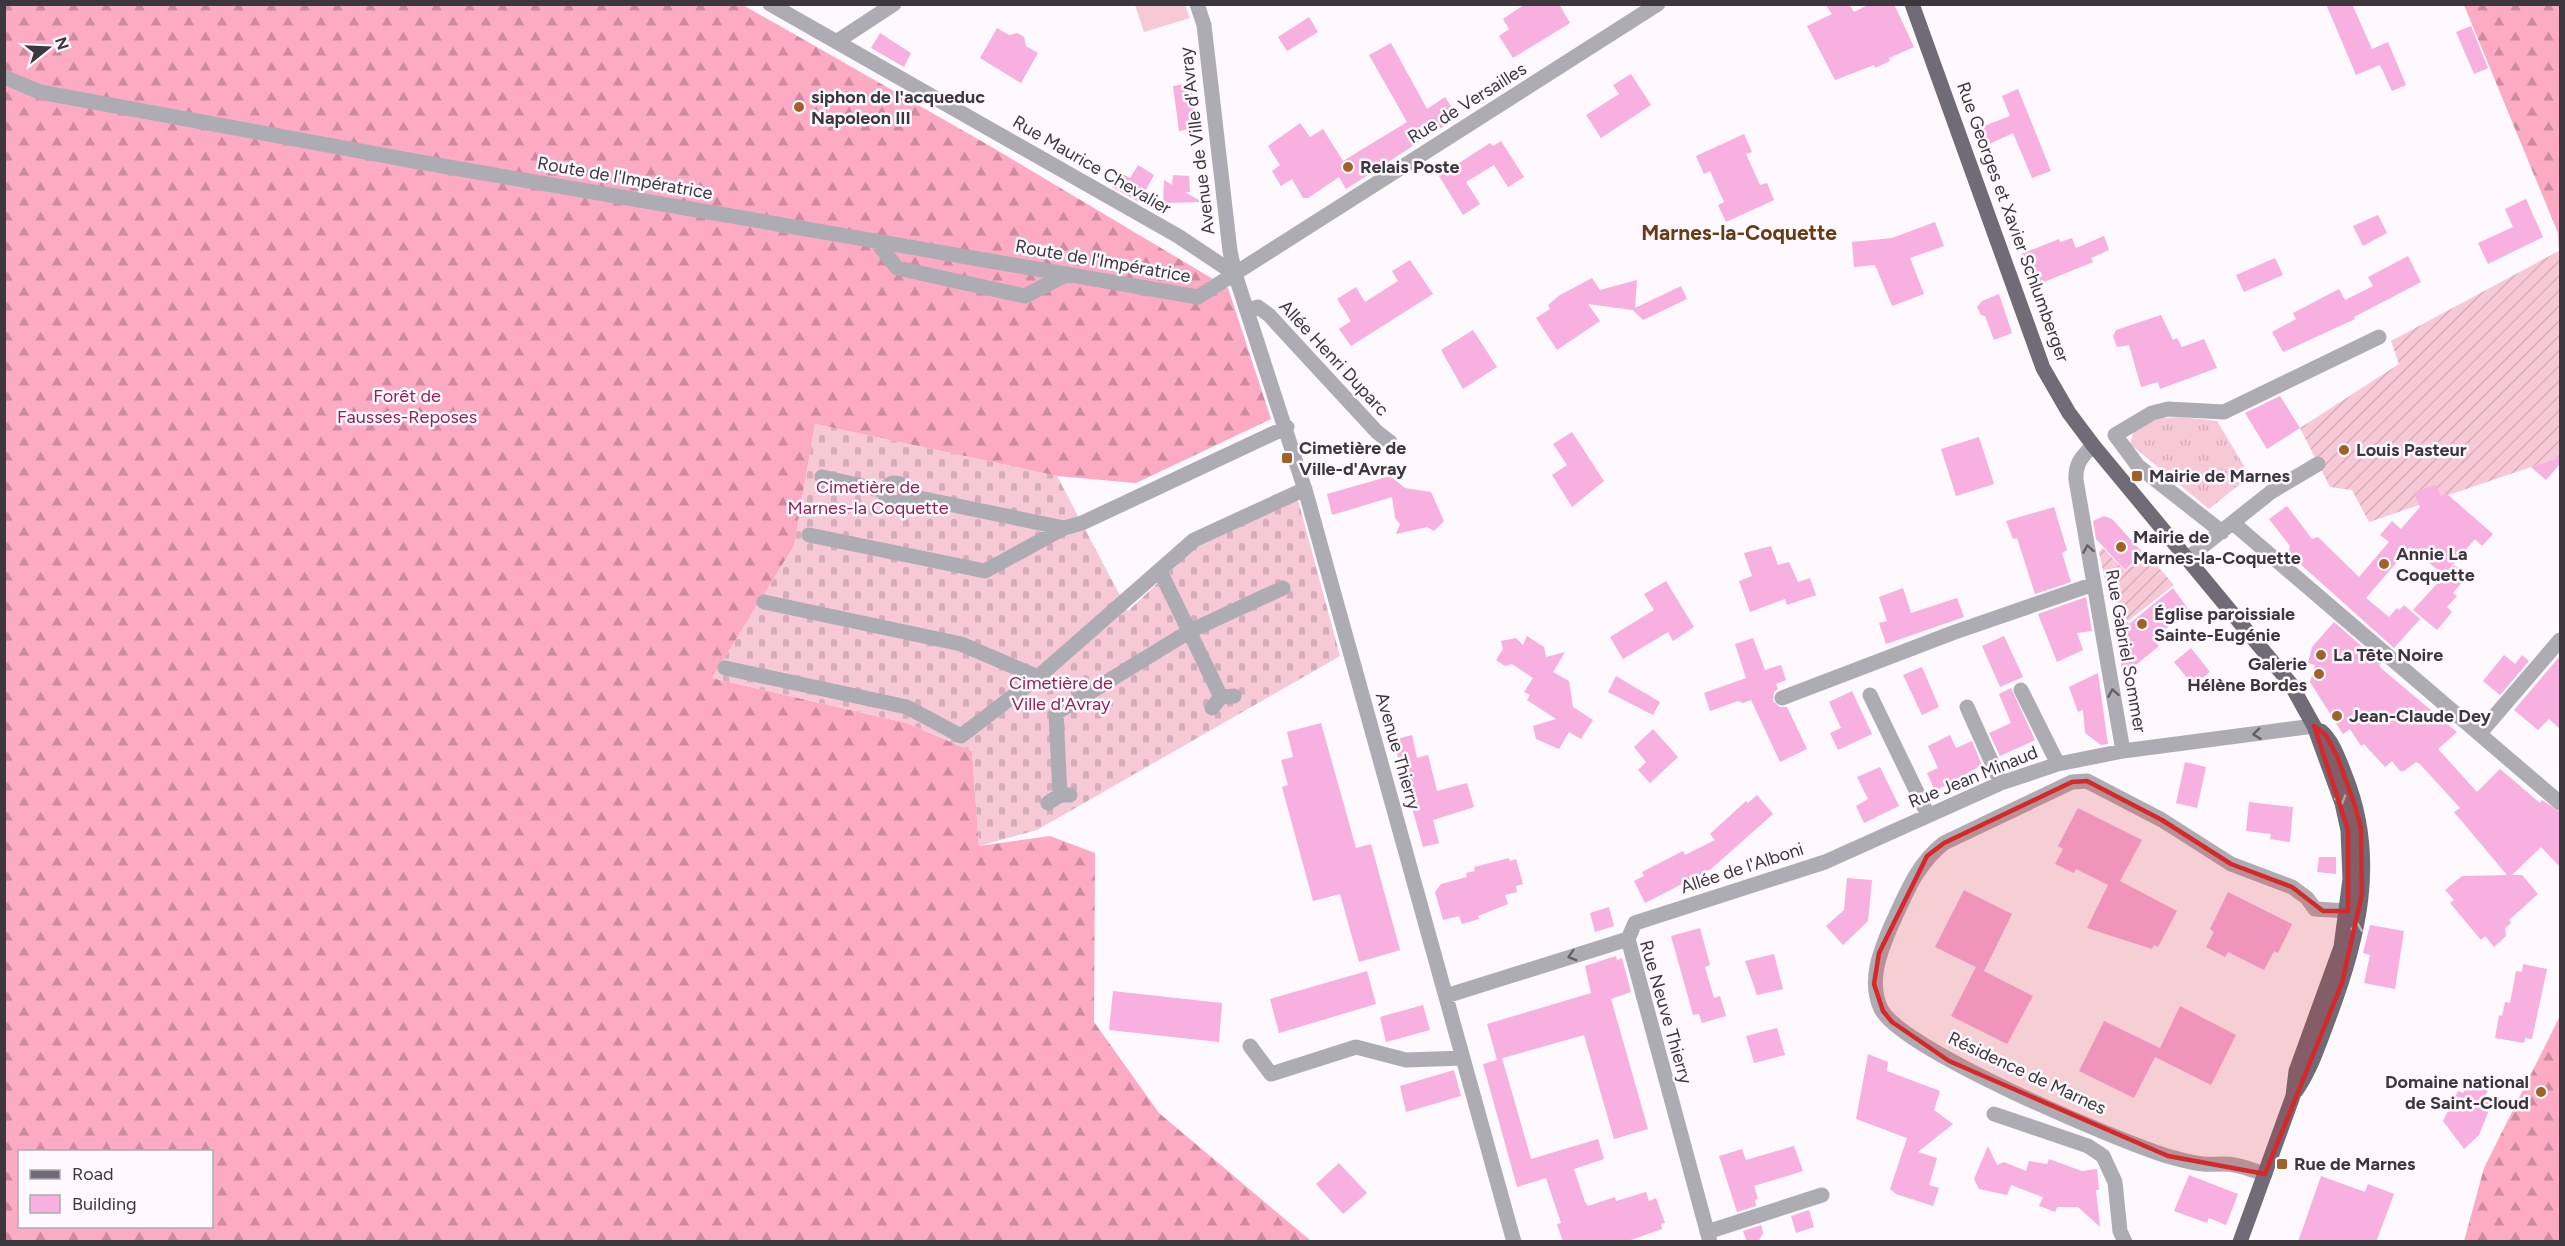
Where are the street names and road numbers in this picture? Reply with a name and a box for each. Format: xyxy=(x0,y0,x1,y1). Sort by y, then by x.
street label: Avenue de Ville d'Avray xyxy=(1174,45,1219,236)
street label: Rue de Versailles xyxy=(1404,58,1530,148)
street label: Rue Georges et Xavier Schlumberger xyxy=(1952,79,2074,365)
street label: Rue Maurice Chevalier xyxy=(1009,111,1175,219)
street label: Route de l'Impératrice xyxy=(536,152,715,204)
street label: Route de l'Impératrice xyxy=(1014,235,1193,287)
street label: Allée Henri Duparc xyxy=(1275,296,1394,421)
street label: Rue Gabriel Sommer xyxy=(2101,568,2151,734)
street label: Avenue Thierry xyxy=(1371,690,1425,813)
street label: Rue Jean Minaud xyxy=(1905,741,2041,813)
street label: Allée de l'Alboni xyxy=(1678,838,1806,898)
street label: Rue Neuve Thierry xyxy=(1635,938,1697,1087)
street label: Résidence de Marnes xyxy=(1945,1027,2109,1119)

